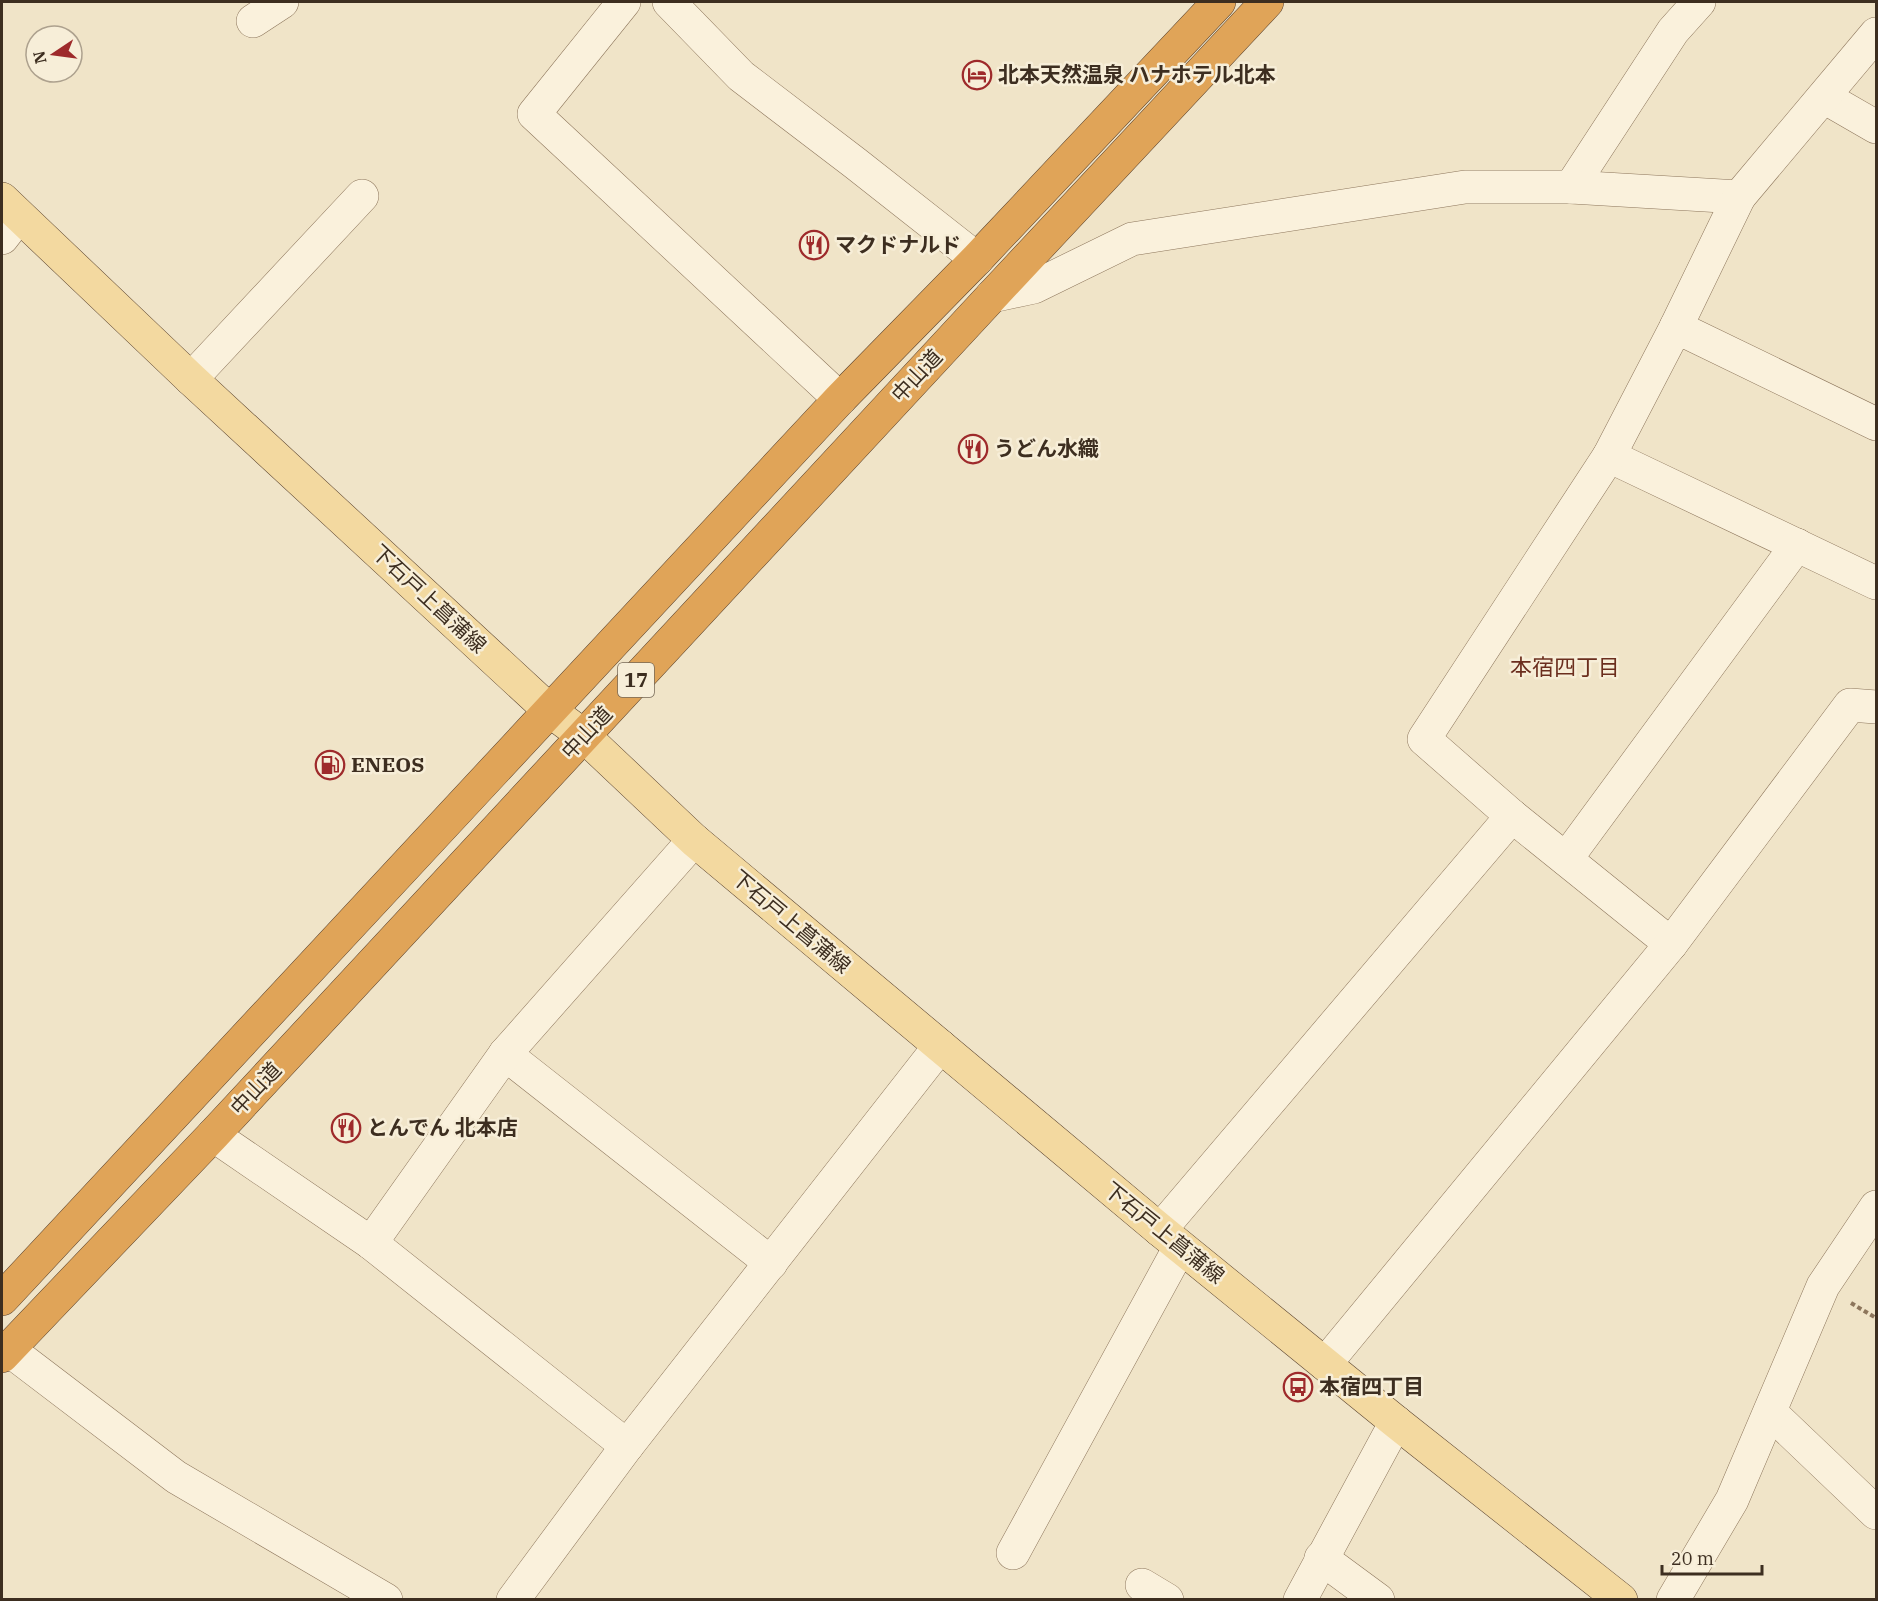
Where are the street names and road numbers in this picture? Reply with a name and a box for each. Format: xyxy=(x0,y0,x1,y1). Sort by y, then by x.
street label: 中山道 xyxy=(885,343,948,408)
street label: 下石戸上菖蒲線 xyxy=(366,538,493,659)
road number: 17 xyxy=(618,663,654,697)
street label: 中山道 xyxy=(555,700,618,765)
street label: 下石戸上菖蒲線 xyxy=(726,863,857,979)
street label: 中山道 xyxy=(224,1056,287,1121)
street label: 下石戸上菖蒲線 xyxy=(1099,1175,1231,1289)

